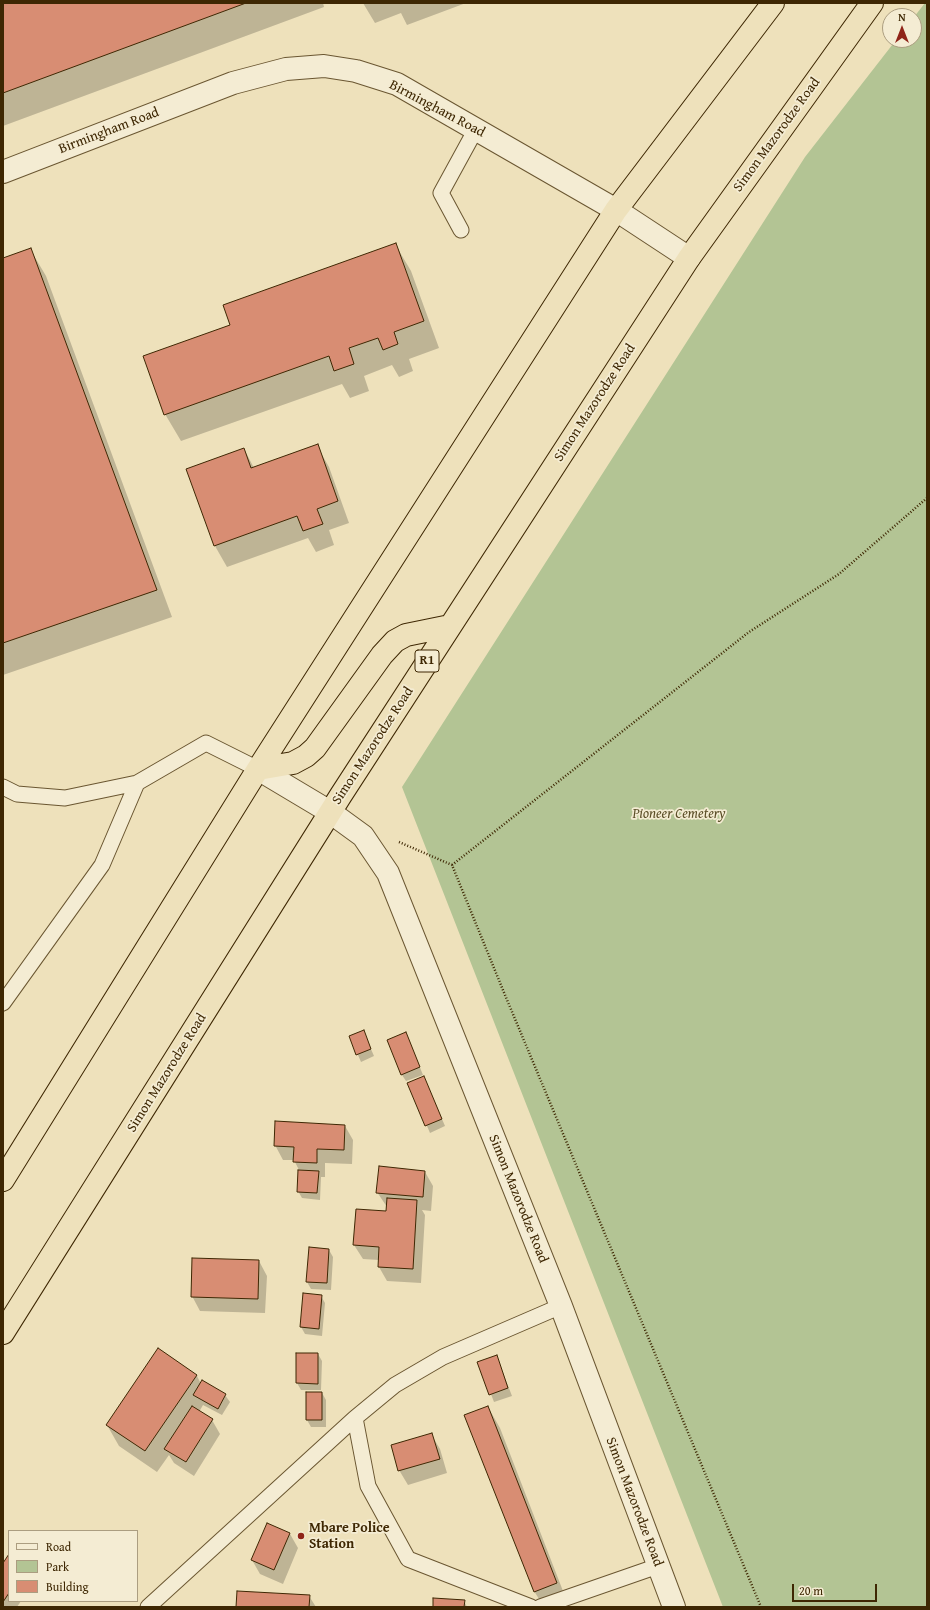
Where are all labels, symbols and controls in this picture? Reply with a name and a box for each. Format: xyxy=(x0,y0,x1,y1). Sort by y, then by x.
north arrow xyxy=(882,8,922,48)
text: N xyxy=(898,9,906,25)
street label: Simon Mazorodze Road xyxy=(730,75,824,195)
street label: Birmingham Road xyxy=(386,77,488,141)
street label: Birmingham Road xyxy=(56,104,162,158)
street label: Simon Mazorodze Road xyxy=(551,341,639,465)
road number: R1 xyxy=(415,650,439,672)
street label: Simon Mazorodze Road xyxy=(329,684,417,808)
park label: Pioneer Cemetery xyxy=(632,806,726,822)
street label: Simon Mazorodze Road xyxy=(124,1011,210,1135)
street label: Simon Mazorodze Road xyxy=(485,1132,551,1266)
street label: Simon Mazorodze Road xyxy=(602,1435,666,1569)
place label: Mbare Police Station xyxy=(309,1520,390,1552)
legend xyxy=(8,1530,138,1602)
marker: Mbare Police Station xyxy=(296,1531,306,1541)
text: Road xyxy=(46,1538,71,1555)
text: Park xyxy=(46,1558,69,1575)
scale bar xyxy=(794,1576,879,1602)
text: Building xyxy=(46,1578,89,1595)
text: 20 m xyxy=(799,1582,823,1599)

